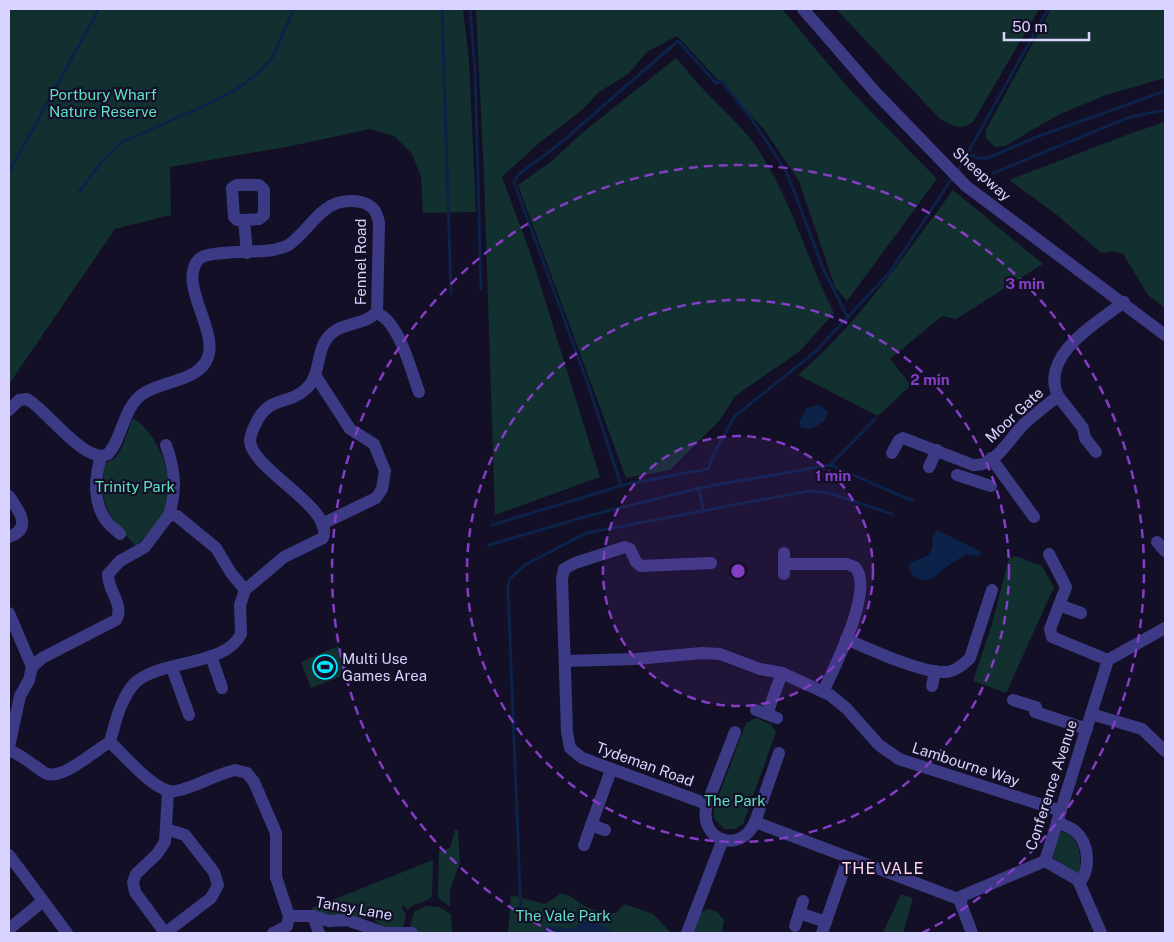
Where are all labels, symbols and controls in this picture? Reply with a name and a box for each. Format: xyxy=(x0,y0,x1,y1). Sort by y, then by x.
scale bar xyxy=(1004,10,1089,42)
text: 50 m xyxy=(1012,18,1047,35)
park label: Portbury Wharf Nature Reserve xyxy=(49,86,157,120)
street label: Sheepway xyxy=(950,144,1014,204)
street label: Fennel Road xyxy=(352,219,369,305)
text: 3 min xyxy=(1005,275,1045,292)
text: 2 min xyxy=(910,371,950,388)
street label: Moor Gate xyxy=(982,384,1046,446)
text: 1 min xyxy=(815,467,851,484)
park label: Trinity Park xyxy=(95,478,175,495)
centre of rings xyxy=(729,562,747,580)
place label: Multi Use Games Area xyxy=(342,650,427,684)
sports icon: Multi Use Games Area xyxy=(312,654,338,680)
street label: Conference Avenue xyxy=(1022,718,1080,852)
street label: Tydeman Road xyxy=(594,738,696,790)
street label: Lambourne Way xyxy=(910,739,1022,789)
park label: The Park xyxy=(704,792,766,809)
district label: THE VALE xyxy=(842,859,924,878)
street label: Tansy Lane xyxy=(314,893,394,923)
park label: The Vale Park xyxy=(515,907,611,924)

